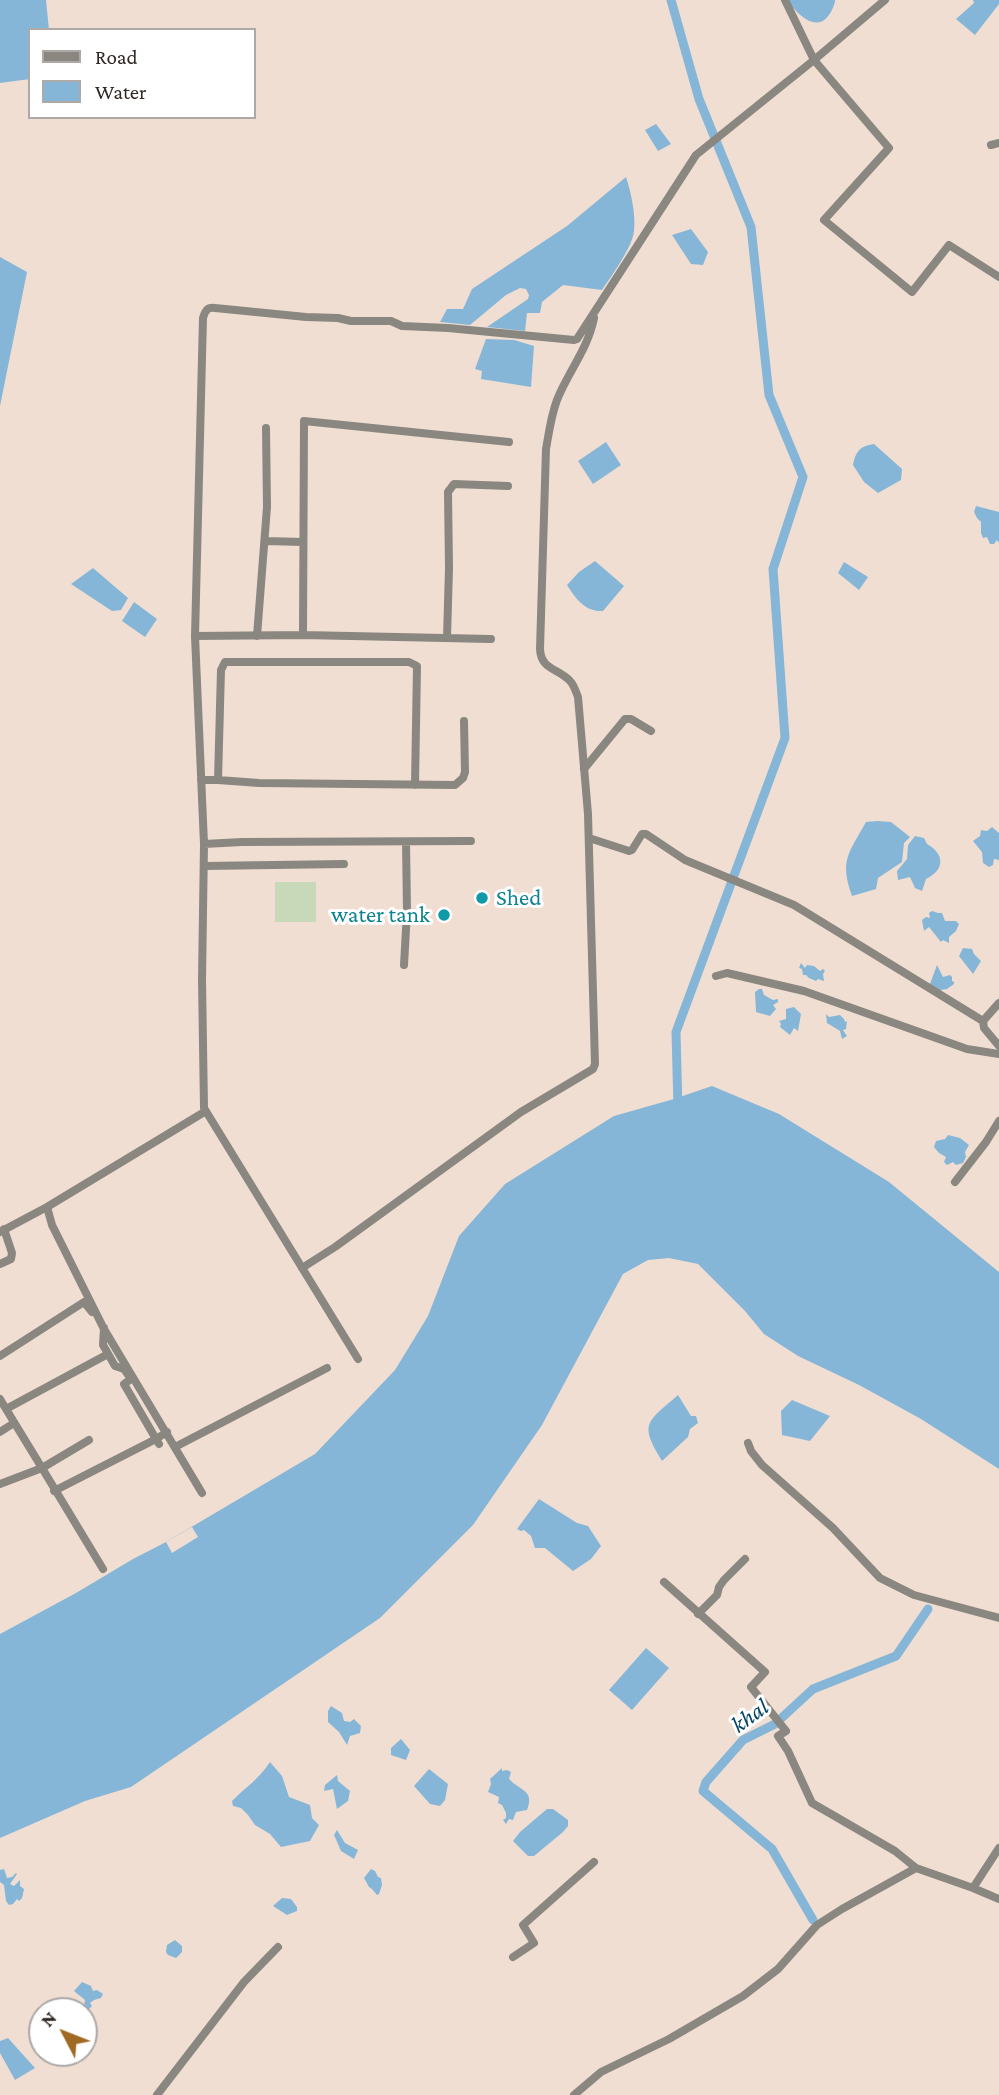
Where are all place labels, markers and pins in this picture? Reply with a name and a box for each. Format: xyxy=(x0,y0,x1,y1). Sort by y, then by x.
place label: Shed xyxy=(496,884,541,912)
marker: Shed xyxy=(474,890,490,906)
place label: water tank xyxy=(331,901,430,929)
marker: water tank xyxy=(436,907,452,923)

